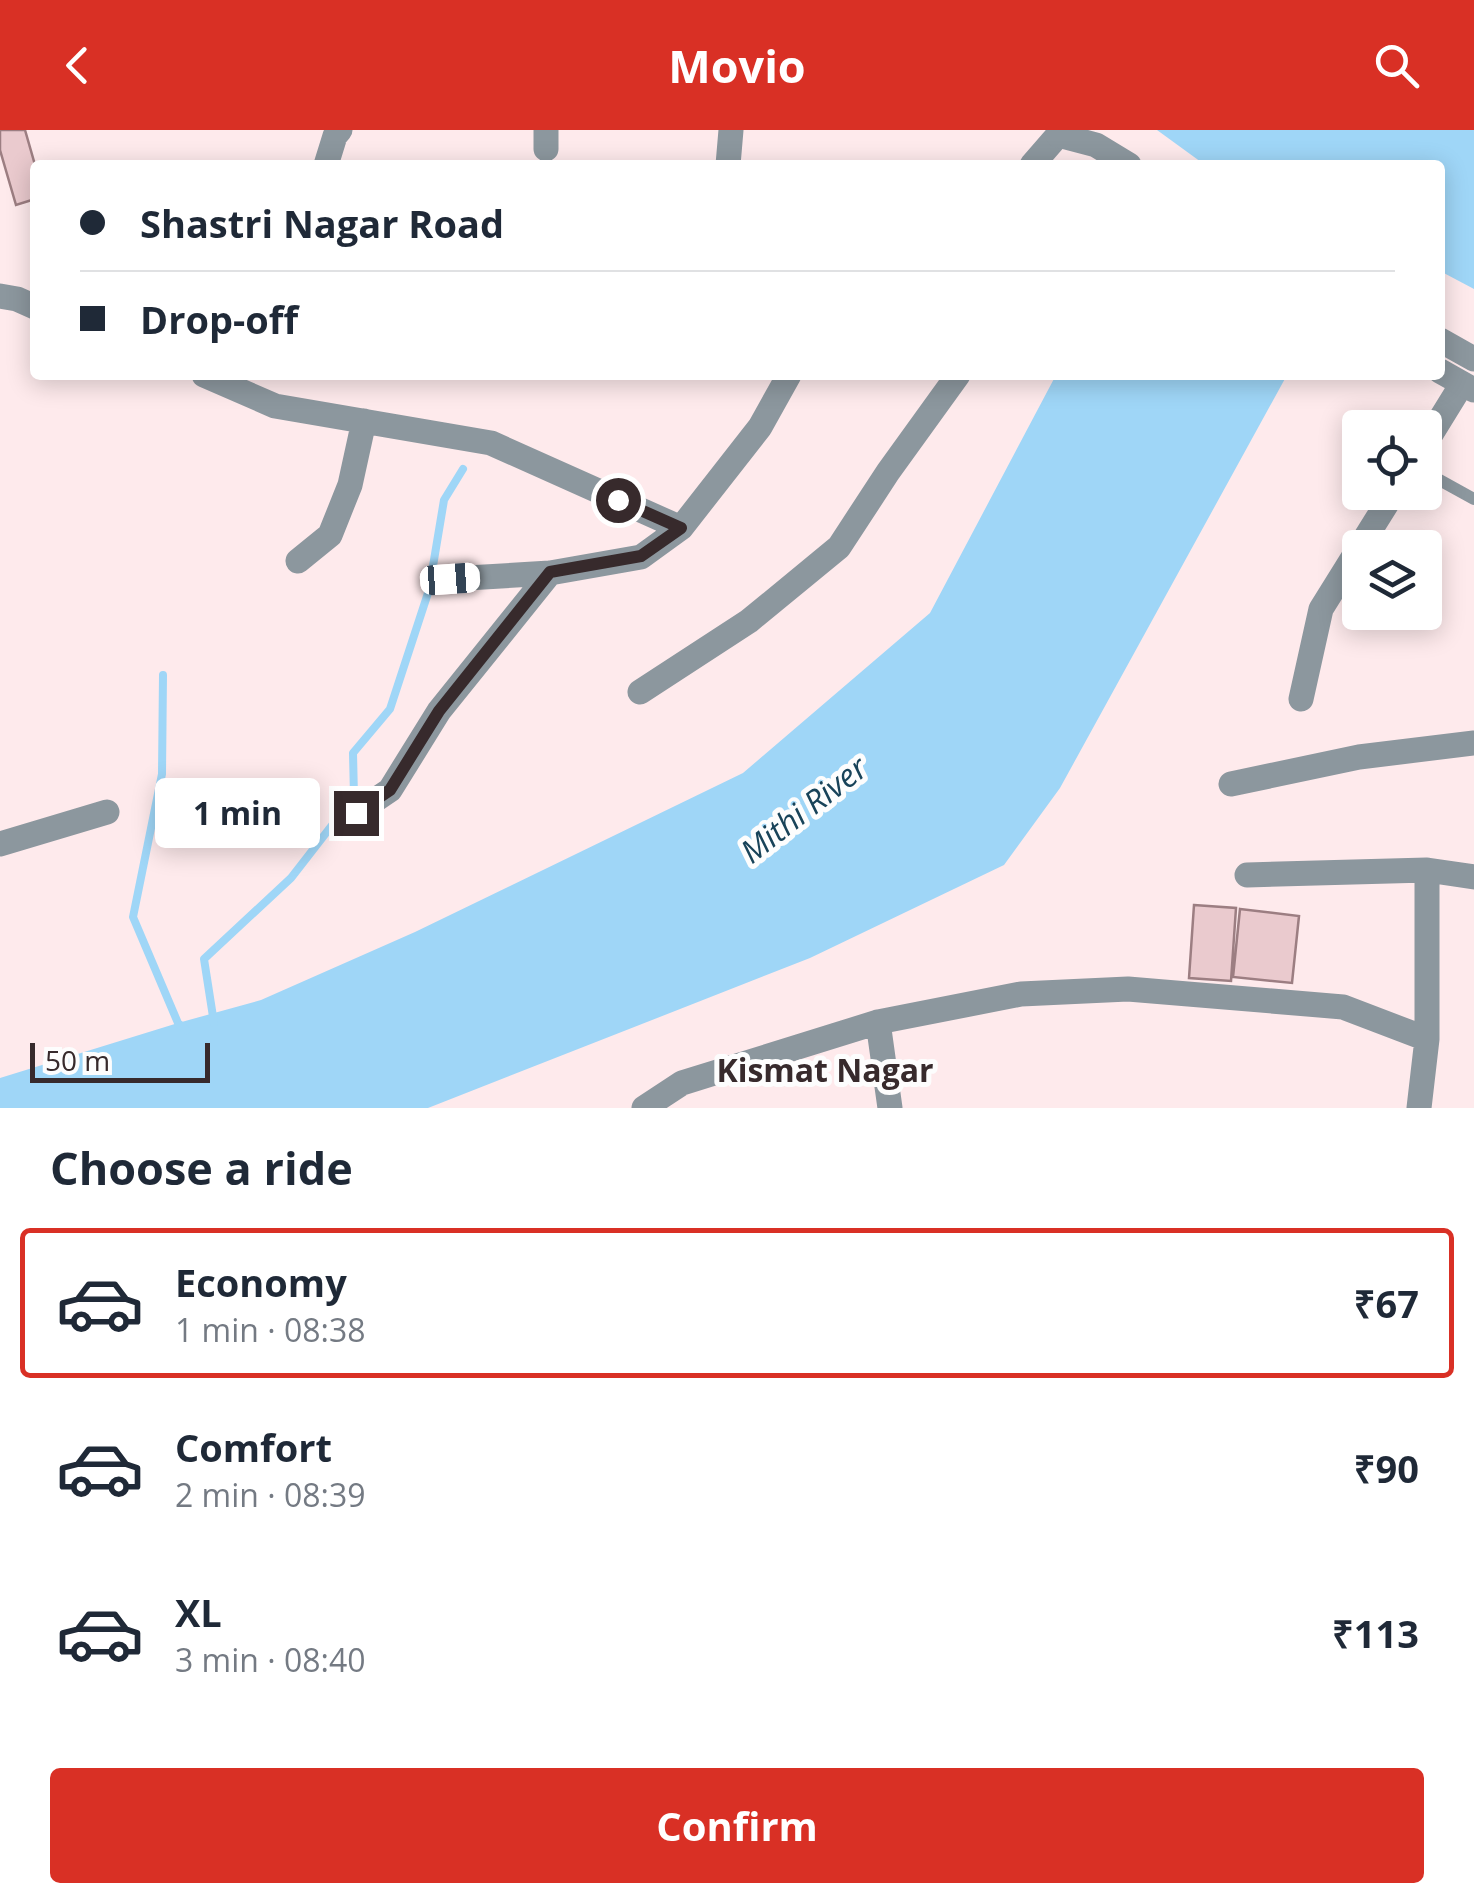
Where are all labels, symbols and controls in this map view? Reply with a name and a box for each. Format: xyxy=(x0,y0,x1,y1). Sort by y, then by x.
text: Movio xyxy=(668,35,806,96)
icon: back xyxy=(50,38,105,93)
icon: search xyxy=(1369,38,1424,93)
text: Shastri Nagar Road xyxy=(140,197,504,249)
text: Drop-off xyxy=(140,293,298,345)
map controls xyxy=(1342,410,1442,630)
button: locate xyxy=(1342,410,1442,510)
route start xyxy=(596,478,641,523)
button: layers xyxy=(1342,530,1442,630)
car xyxy=(419,562,481,596)
water label: Mithi River xyxy=(731,745,876,872)
callout: 1 min xyxy=(156,778,321,848)
text: 1 min xyxy=(193,791,282,834)
route end xyxy=(334,791,379,836)
scale bar xyxy=(30,1038,210,1083)
text: 50 m xyxy=(45,1041,110,1079)
district label: Kismat Nagar xyxy=(716,1048,934,1091)
text: Choose a ride xyxy=(50,1137,353,1198)
text: Economy xyxy=(175,1256,347,1308)
icon: car xyxy=(55,1258,145,1348)
text: ₹67 xyxy=(1354,1277,1419,1329)
text: 1 min · 08:38 xyxy=(175,1308,366,1351)
text: Comfort xyxy=(175,1421,332,1473)
icon: car xyxy=(55,1423,145,1513)
text: ₹90 xyxy=(1354,1442,1419,1494)
text: 2 min · 08:39 xyxy=(175,1473,366,1516)
text: XL xyxy=(175,1586,222,1638)
icon: car xyxy=(55,1588,145,1678)
text: ₹113 xyxy=(1332,1607,1419,1659)
text: 3 min · 08:40 xyxy=(175,1638,366,1681)
button: Confirm xyxy=(50,1768,1424,1883)

